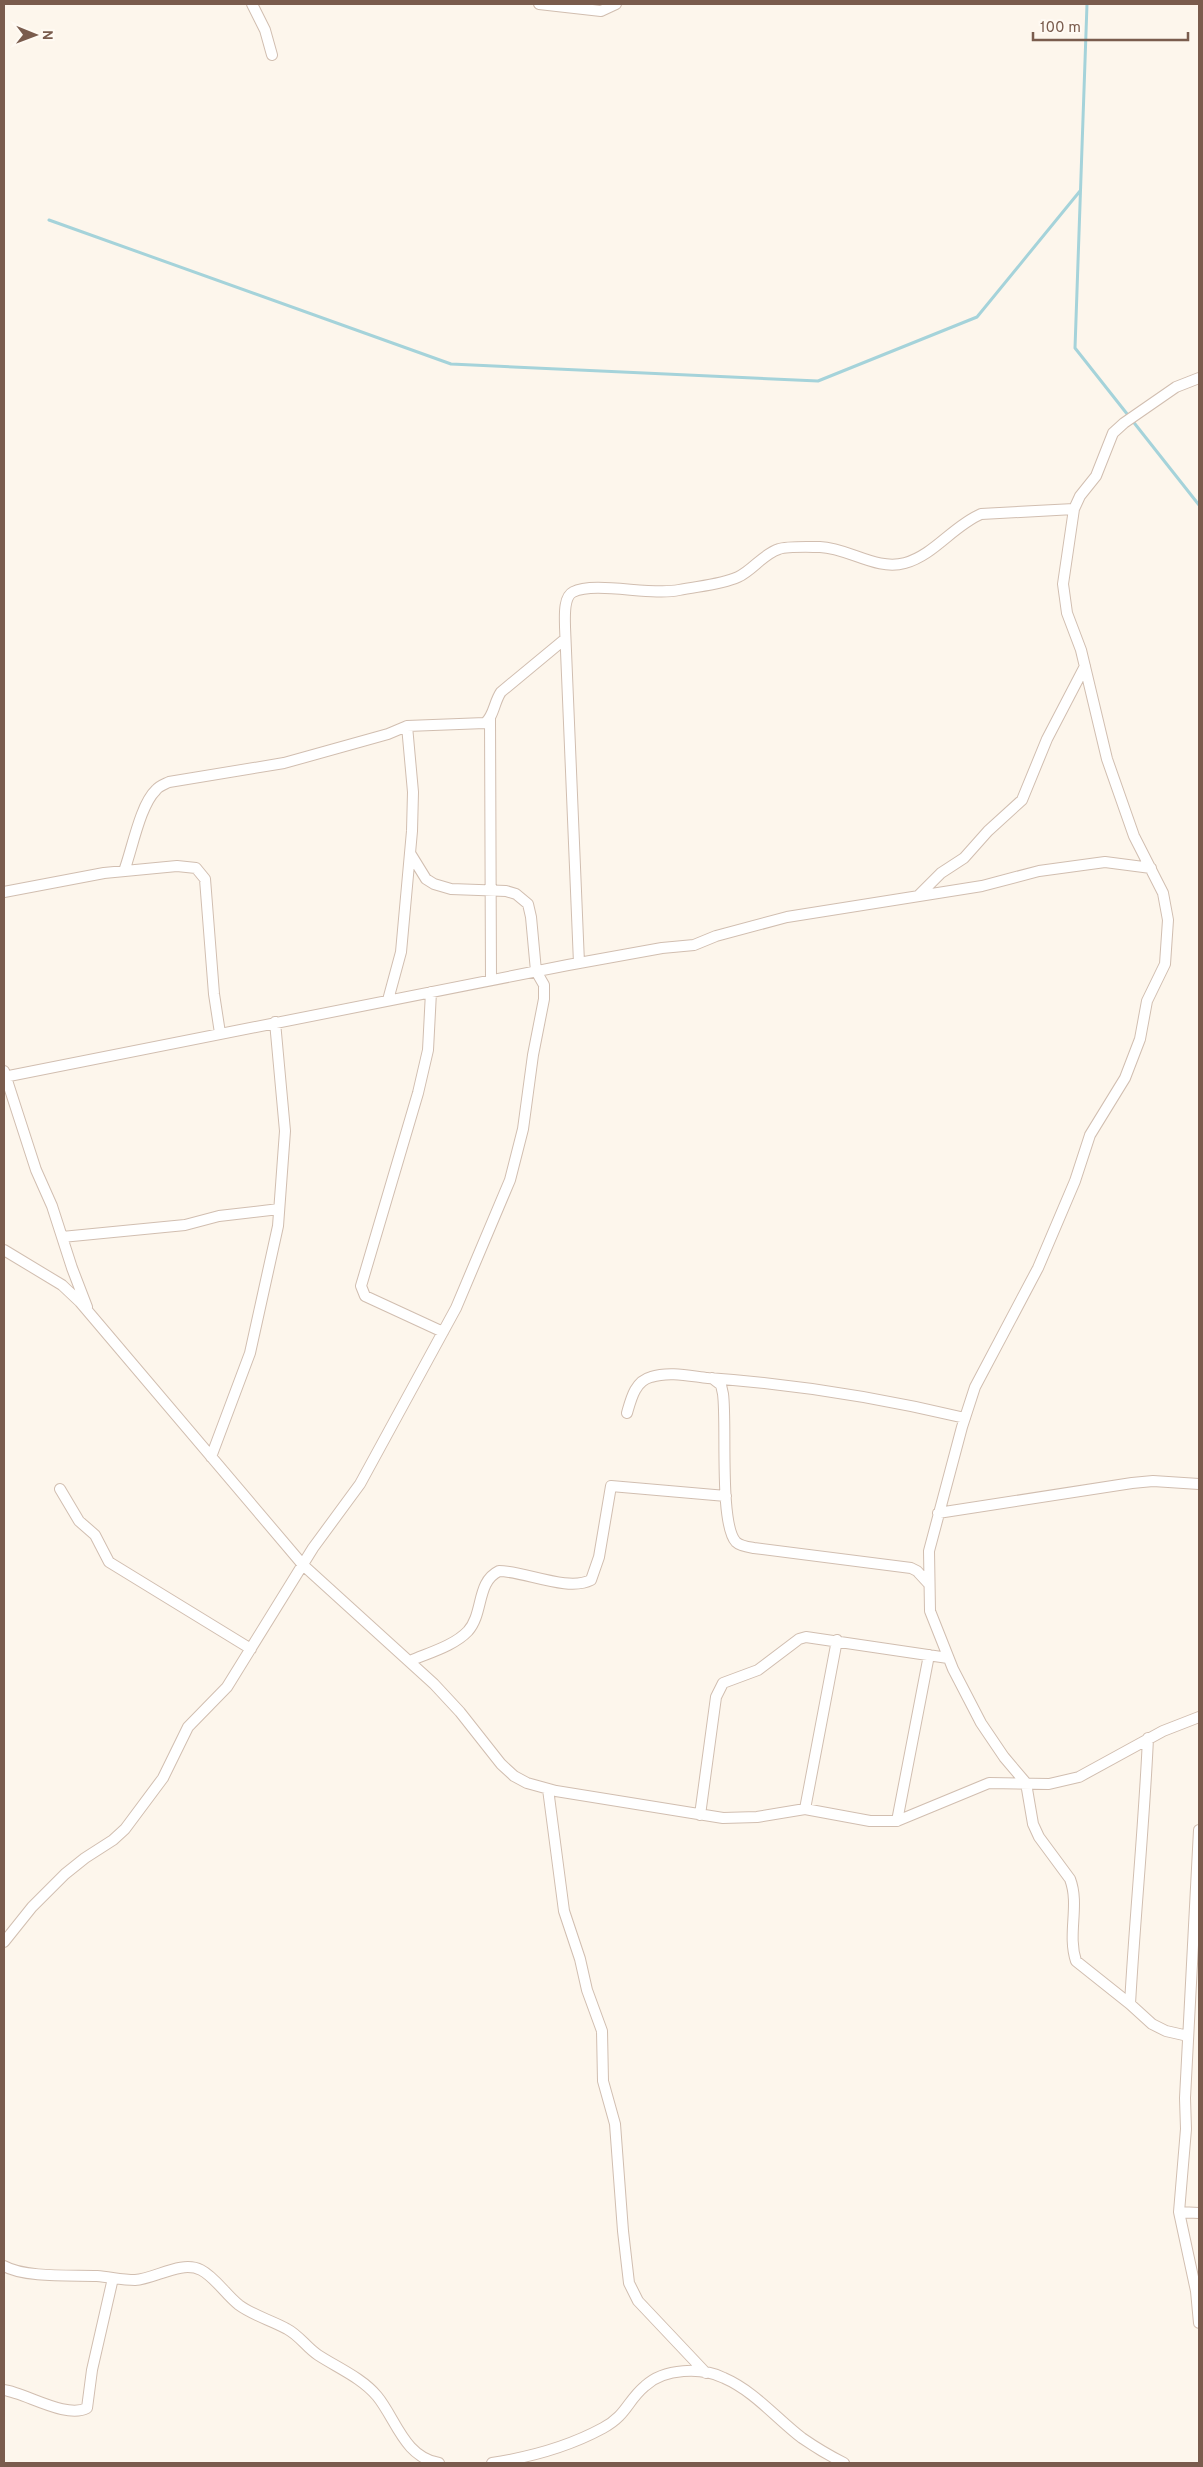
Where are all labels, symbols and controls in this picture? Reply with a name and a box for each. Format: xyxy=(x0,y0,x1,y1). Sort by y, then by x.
north arrow xyxy=(10,10,60,60)
scale bar xyxy=(1033,10,1188,42)
text: 100 m xyxy=(1040,19,1081,38)
text: N xyxy=(38,30,55,40)

